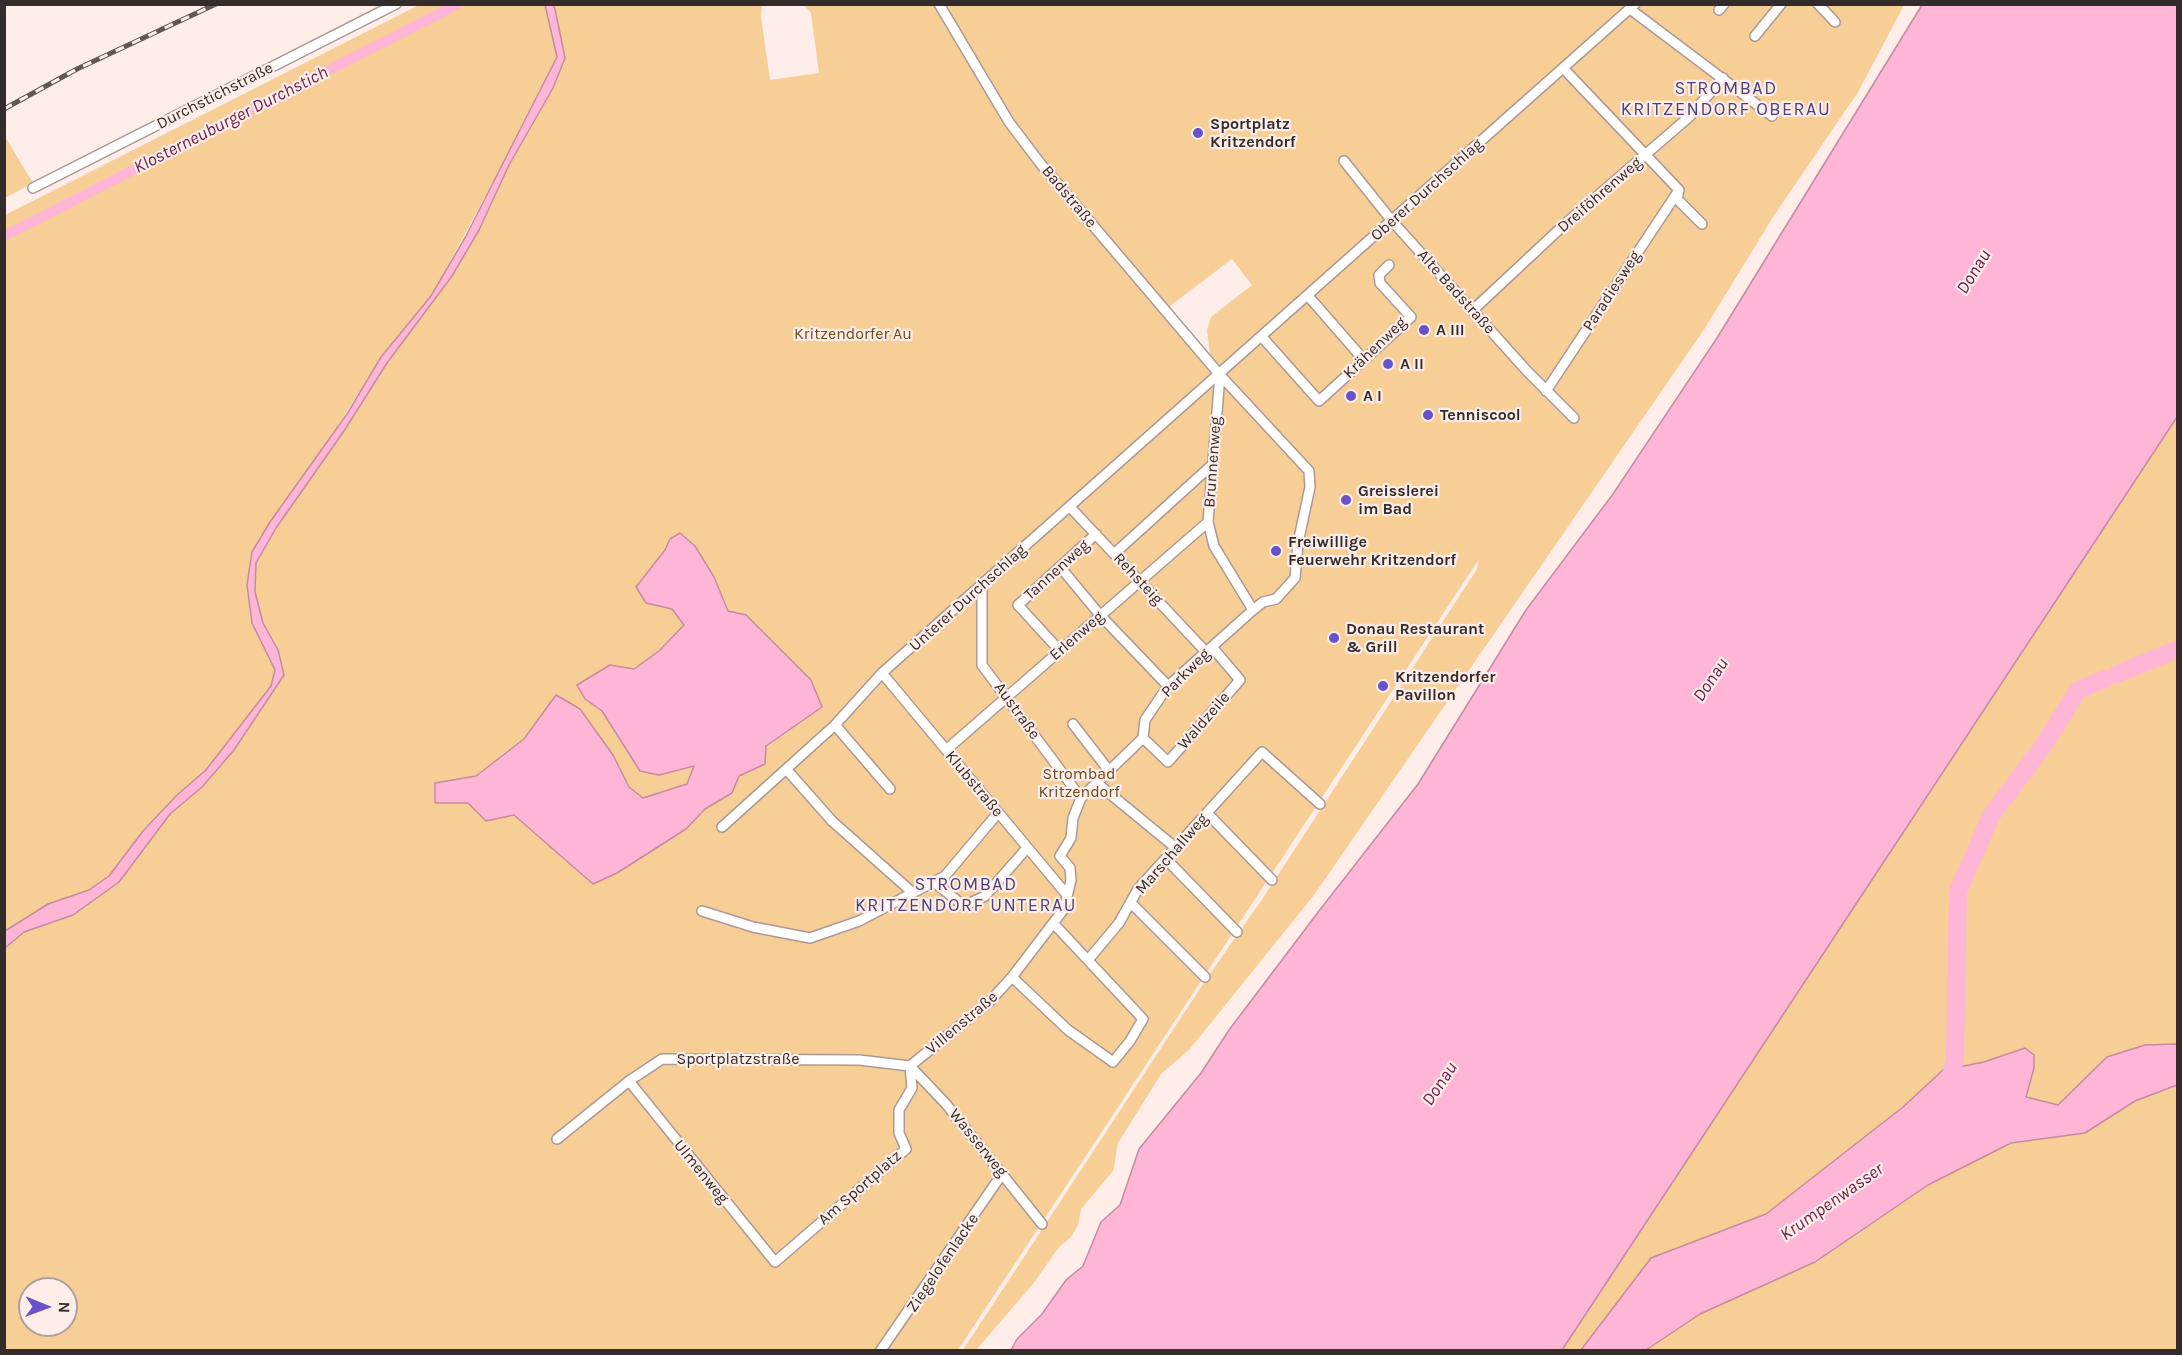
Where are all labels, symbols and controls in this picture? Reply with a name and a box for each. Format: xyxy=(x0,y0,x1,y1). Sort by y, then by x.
street label: Durchstichstraße xyxy=(154,58,276,134)
water label: Klosterneuburger Durchstich xyxy=(130,62,332,178)
district label: STROMBAD KRITZENDORF OBERAU xyxy=(1621,78,1831,121)
place label: Sportplatz Kritzendorf xyxy=(1210,114,1296,152)
marker: Sportplatz Kritzendorf xyxy=(1191,126,1205,140)
street label: Oberer Durchschlag xyxy=(1367,135,1487,245)
street label: Dreiföhrenweg xyxy=(1554,153,1646,237)
street label: Badstraße xyxy=(1037,162,1101,232)
street label: Alte Badstraße xyxy=(1413,246,1499,338)
water label: Donau xyxy=(1952,246,1996,298)
street label: Paradiesweg xyxy=(1579,247,1645,335)
street label: Krähenweg xyxy=(1339,313,1411,383)
place label: A III xyxy=(1436,320,1465,340)
marker: A III xyxy=(1417,323,1431,337)
park label: Kritzendorfer Au xyxy=(794,324,912,344)
place label: A II xyxy=(1400,354,1424,374)
marker: A II xyxy=(1381,357,1395,371)
place label: A I xyxy=(1363,386,1382,406)
marker: A I xyxy=(1344,389,1358,403)
place label: Tenniscool xyxy=(1440,405,1521,425)
marker: Tenniscool xyxy=(1421,408,1435,422)
street label: Brunnenweg xyxy=(1200,416,1226,508)
place label: Greisslerei im Bad xyxy=(1358,481,1439,519)
marker: Greisslerei im Bad xyxy=(1339,493,1353,507)
place label: Freiwillige Feuerwehr Kritzendorf xyxy=(1288,532,1456,570)
street label: Tannenweg xyxy=(1020,536,1094,604)
street label: Unterer Durchschlag xyxy=(906,541,1030,655)
marker: Freiwillige Feuerwehr Kritzendorf xyxy=(1269,544,1283,558)
street label: Rehsteig xyxy=(1109,549,1167,609)
street label: Erlenweg xyxy=(1046,607,1108,665)
place label: Donau Restaurant & Grill xyxy=(1346,619,1484,657)
marker: Donau Restaurant & Grill xyxy=(1327,631,1341,645)
street label: Parkweg xyxy=(1158,645,1214,701)
water label: Donau xyxy=(1689,654,1733,706)
place label: Kritzendorfer Pavillon xyxy=(1395,667,1495,705)
street label: Austraße xyxy=(990,679,1044,743)
marker: Kritzendorfer Pavillon xyxy=(1376,679,1390,693)
street label: Waldzeile xyxy=(1174,688,1234,754)
street label: Klubstraße xyxy=(941,747,1007,821)
park label: Strombad Kritzendorf xyxy=(1038,764,1120,802)
street label: Marschallweg xyxy=(1132,810,1212,898)
district label: STROMBAD KRITZENDORF UNTERAU xyxy=(855,874,1077,916)
street label: Villenstraße xyxy=(922,987,1002,1059)
street label: Sportplatzstraße xyxy=(677,1049,799,1069)
water label: Donau xyxy=(1418,1058,1462,1110)
street label: Wasserweg xyxy=(945,1105,1011,1181)
street label: Ulmenweg xyxy=(669,1136,733,1208)
street label: Am Sportplatz xyxy=(815,1147,905,1229)
water label: Krumpenwasser xyxy=(1776,1158,1888,1246)
street label: Ziegelofenlacke xyxy=(903,1210,983,1316)
north arrow xyxy=(18,1277,78,1337)
text: N xyxy=(55,1301,74,1313)

